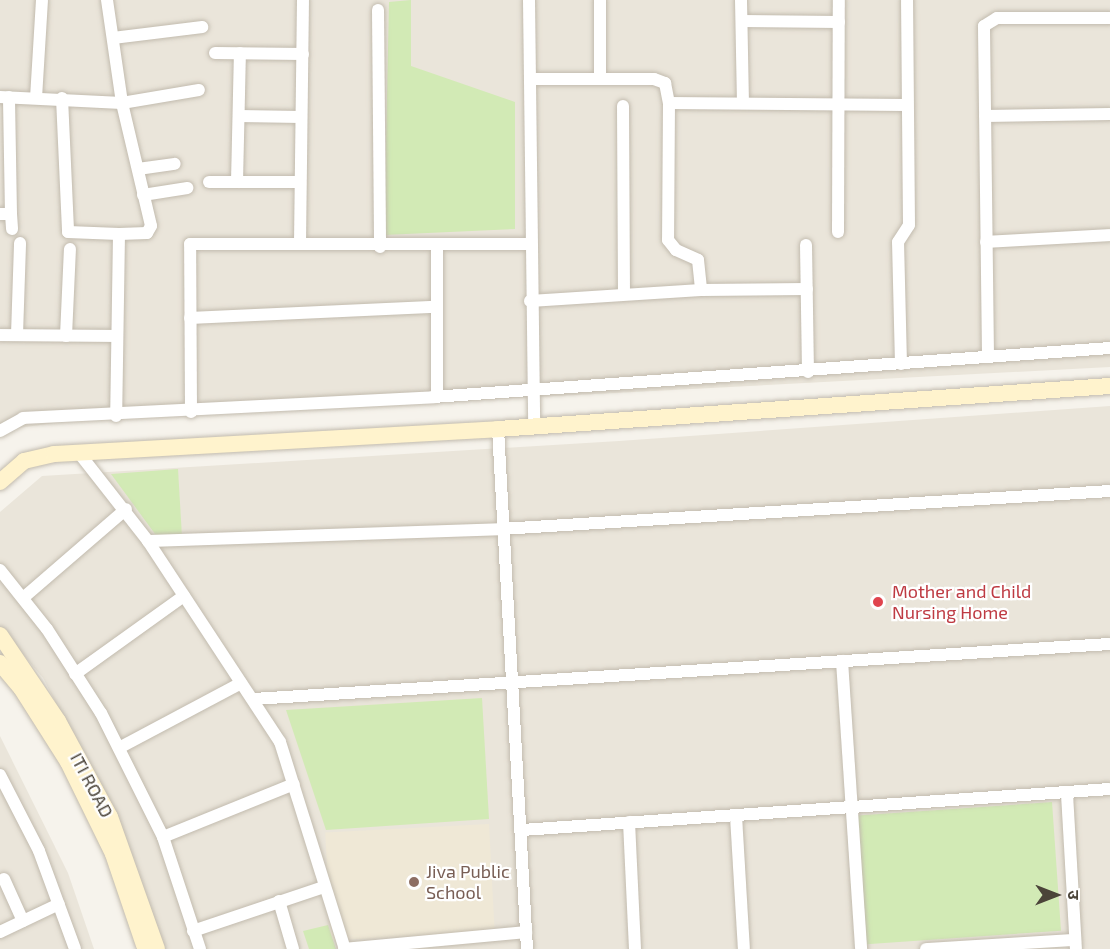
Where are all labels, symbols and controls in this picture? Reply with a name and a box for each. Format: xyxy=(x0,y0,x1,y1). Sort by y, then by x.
place label: Mother and Child Nursing Home xyxy=(892,581,1032,624)
marker: Mother and Child Nursing Home xyxy=(869,593,887,611)
street label: ITI ROAD xyxy=(66,749,118,821)
place label: Jiva Public School xyxy=(426,861,510,904)
north arrow xyxy=(1026,865,1086,925)
marker: Jiva Public School xyxy=(407,875,421,889)
text: उ xyxy=(1065,890,1084,900)

